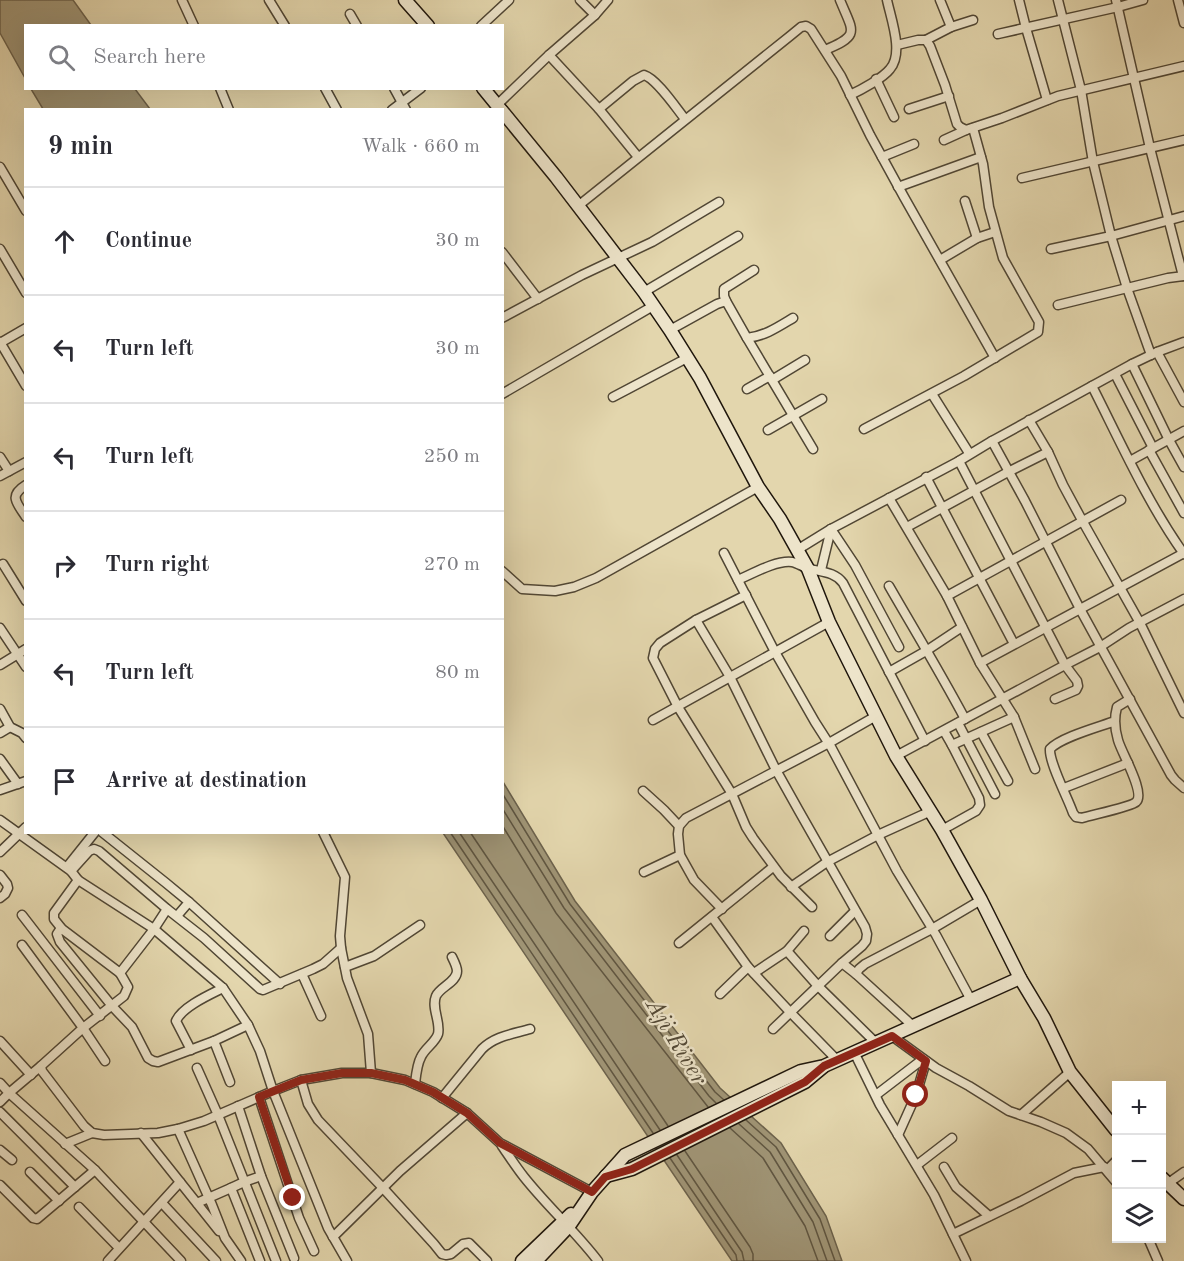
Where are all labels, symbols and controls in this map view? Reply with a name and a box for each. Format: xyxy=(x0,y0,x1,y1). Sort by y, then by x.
search box xyxy=(24,24,504,90)
icon: search xyxy=(45,41,78,74)
text: Search here xyxy=(93,46,206,68)
text: 9 min xyxy=(48,134,113,160)
text: Walk · 660 m xyxy=(361,137,480,157)
icon: ahead xyxy=(48,225,81,258)
text: Continue xyxy=(105,230,192,252)
text: 30 m xyxy=(435,231,480,251)
icon: left xyxy=(48,333,81,366)
text: Turn left xyxy=(105,338,194,360)
text: 30 m xyxy=(435,339,480,359)
icon: left xyxy=(48,441,81,474)
text: Turn left xyxy=(105,446,194,468)
text: 250 m xyxy=(424,447,480,467)
icon: right xyxy=(48,549,81,582)
text: Turn right xyxy=(105,554,209,576)
text: 270 m xyxy=(424,555,480,575)
icon: left xyxy=(48,657,81,690)
text: Turn left xyxy=(105,662,194,684)
text: 80 m xyxy=(435,663,480,683)
icon: arrive xyxy=(48,765,81,798)
text: Arrive at destination xyxy=(105,770,307,792)
water label: Aji River xyxy=(639,993,711,1090)
route start xyxy=(902,1081,928,1107)
map controls xyxy=(1112,1081,1166,1243)
button: + xyxy=(1112,1081,1166,1135)
button: − xyxy=(1112,1135,1166,1189)
route end xyxy=(279,1184,305,1210)
button: layers xyxy=(1112,1189,1166,1243)

